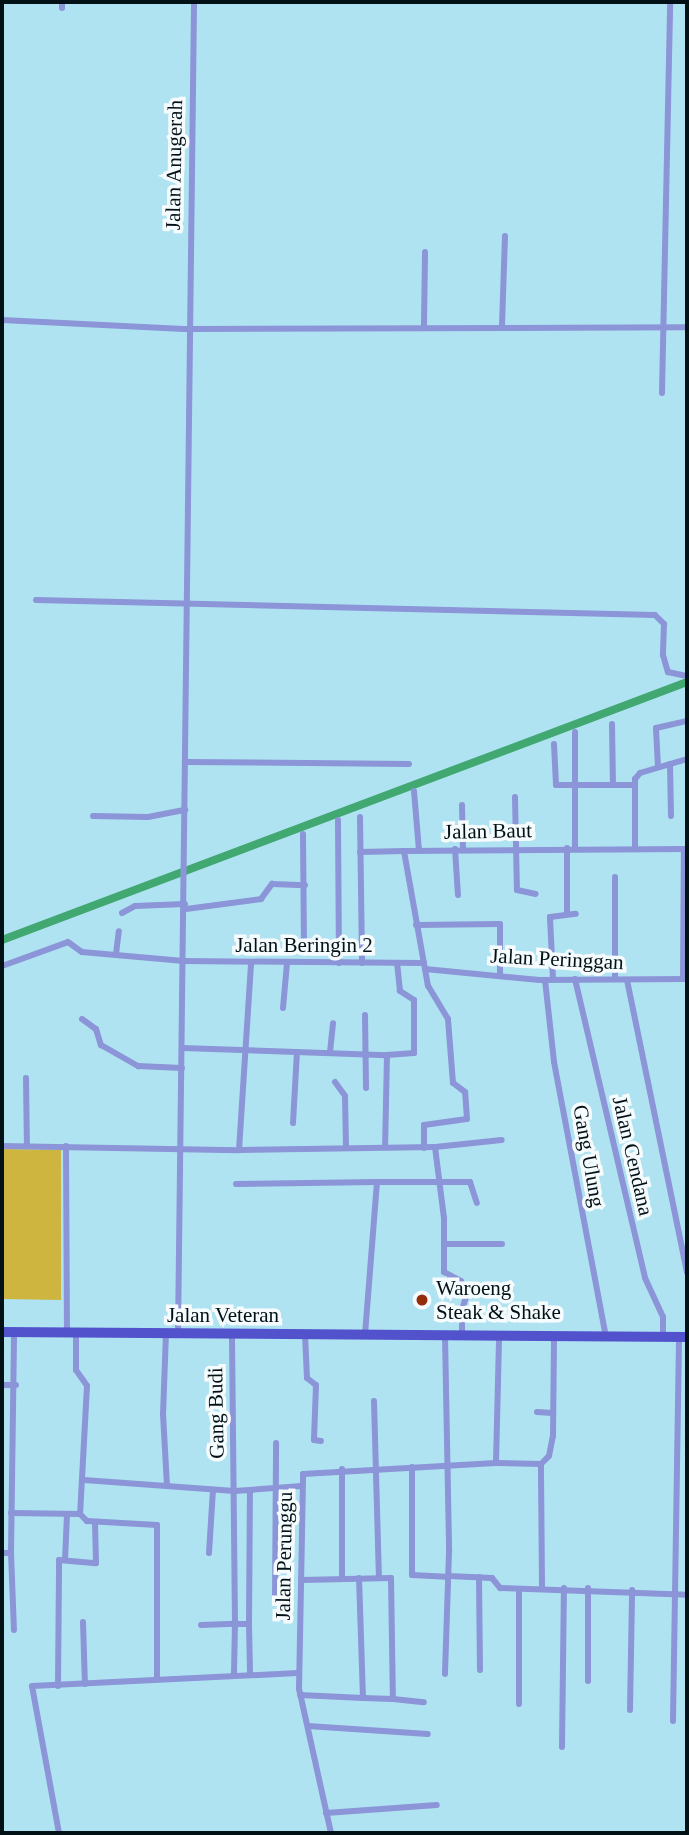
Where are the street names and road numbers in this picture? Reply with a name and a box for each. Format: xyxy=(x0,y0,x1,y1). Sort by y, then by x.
street label: Jalan Anugerah xyxy=(160,99,188,231)
street label: Jalan Baut xyxy=(444,818,532,844)
street label: Jalan Beringin 2 xyxy=(235,932,373,958)
street label: Jalan Peringgan xyxy=(490,943,624,975)
street label: Jalan Cendana xyxy=(607,1094,659,1218)
street label: Gang Ulung xyxy=(568,1103,610,1209)
street label: Jalan Veteran xyxy=(167,1302,279,1328)
street label: Gang Budi xyxy=(203,1367,229,1459)
street label: Jalan Perunggu xyxy=(270,1491,298,1621)

